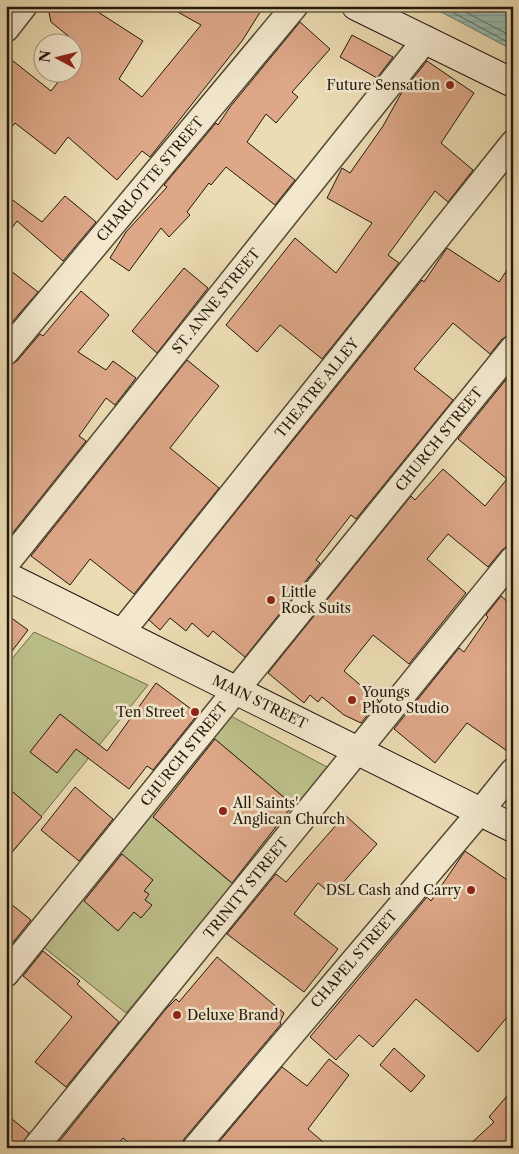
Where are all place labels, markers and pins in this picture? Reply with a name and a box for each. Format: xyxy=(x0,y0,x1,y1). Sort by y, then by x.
place label: Future Sensation xyxy=(326,76,440,94)
marker: Future Sensation xyxy=(444,79,456,91)
place label: Little Rock Suits xyxy=(281,583,351,617)
marker: Little Rock Suits xyxy=(265,594,277,606)
place label: Youngs Photo Studio xyxy=(361,683,449,717)
marker: Youngs Photo Studio xyxy=(346,694,358,706)
place label: Ten Street xyxy=(116,703,185,721)
marker: Ten Street xyxy=(189,706,201,718)
place label: All Saints' Anglican Church xyxy=(232,794,345,828)
marker: All Saints' Anglican Church xyxy=(217,805,229,817)
place label: DSL Cash and Carry xyxy=(326,881,461,899)
marker: DSL Cash and Carry xyxy=(465,884,477,896)
place label: Deluxe Brand xyxy=(187,1006,279,1024)
marker: Deluxe Brand xyxy=(171,1009,183,1021)

